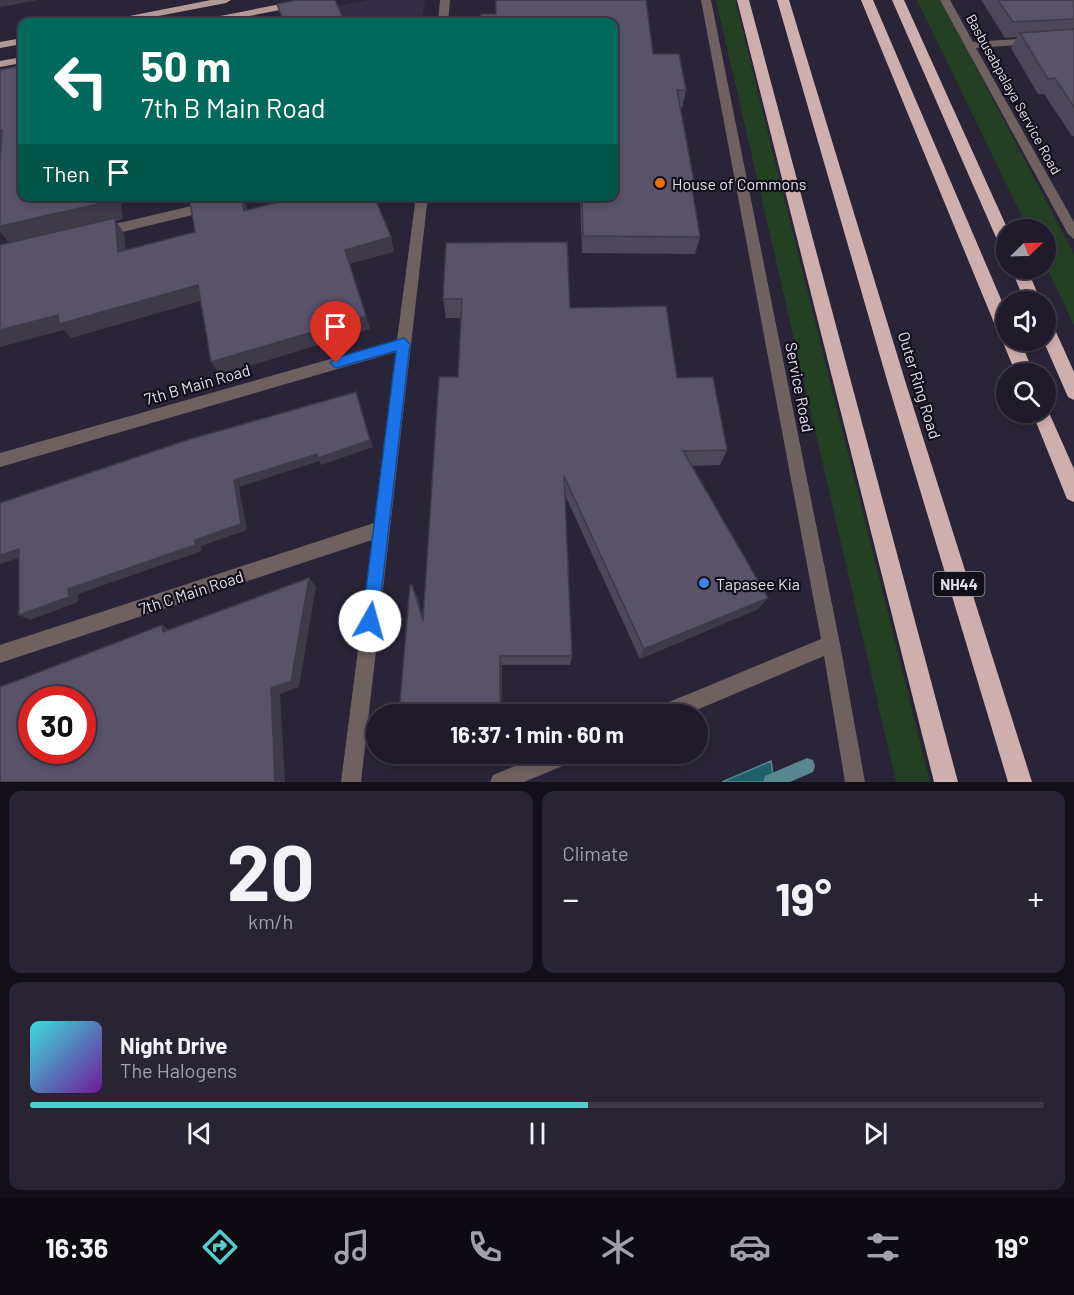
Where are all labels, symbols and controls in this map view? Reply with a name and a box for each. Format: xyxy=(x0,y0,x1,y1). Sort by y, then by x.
street label: Basbusabpalaya Service Road xyxy=(963,11,1065,177)
text: 50 m xyxy=(141,40,231,90)
icon: left xyxy=(42,42,120,120)
text: 7th B Main Road xyxy=(141,91,326,123)
icon: arrive xyxy=(102,156,135,189)
text: Then xyxy=(42,160,90,186)
place label: House of Commons xyxy=(672,174,807,193)
marker: House of Commons xyxy=(653,176,667,190)
north arrow xyxy=(996,219,1056,279)
map controls xyxy=(996,219,1056,423)
button: sound xyxy=(996,291,1056,351)
pin xyxy=(310,301,361,363)
icon: arrive xyxy=(319,310,352,343)
street label: Outer Ring Road xyxy=(895,329,945,441)
street label: Service Road xyxy=(782,340,818,434)
street label: 7th B Main Road xyxy=(142,360,252,408)
button: search xyxy=(996,363,1056,423)
street label: 7th C Main Road xyxy=(136,566,246,618)
road number: NH44 xyxy=(934,572,984,596)
place label: Tapasee Kia xyxy=(716,574,800,593)
marker: Tapasee Kia xyxy=(697,576,711,590)
position arrow xyxy=(338,589,402,653)
speed limit sign: 30 xyxy=(18,686,96,764)
text: 16:37 · 1 min · 60 m xyxy=(450,721,624,747)
text: 20 xyxy=(227,823,315,917)
text: Climate xyxy=(563,841,629,865)
text: 19° xyxy=(775,871,832,925)
text: − xyxy=(563,878,579,918)
text: + xyxy=(1028,878,1044,918)
text: km/h xyxy=(248,909,293,933)
text: Night Drive xyxy=(120,1032,228,1058)
text: The Halogens xyxy=(120,1058,237,1082)
icon: previous xyxy=(183,1117,216,1150)
icon: pause xyxy=(521,1117,554,1150)
icon: next xyxy=(859,1117,892,1150)
icon: directions xyxy=(199,1226,241,1268)
icon: music xyxy=(331,1226,373,1268)
icon: phone xyxy=(464,1226,506,1268)
icon: climate xyxy=(597,1226,639,1268)
icon: car xyxy=(729,1226,771,1268)
icon: filters xyxy=(862,1226,904,1268)
text: 16:36 xyxy=(45,1231,108,1263)
text: 19° xyxy=(995,1231,1029,1263)

